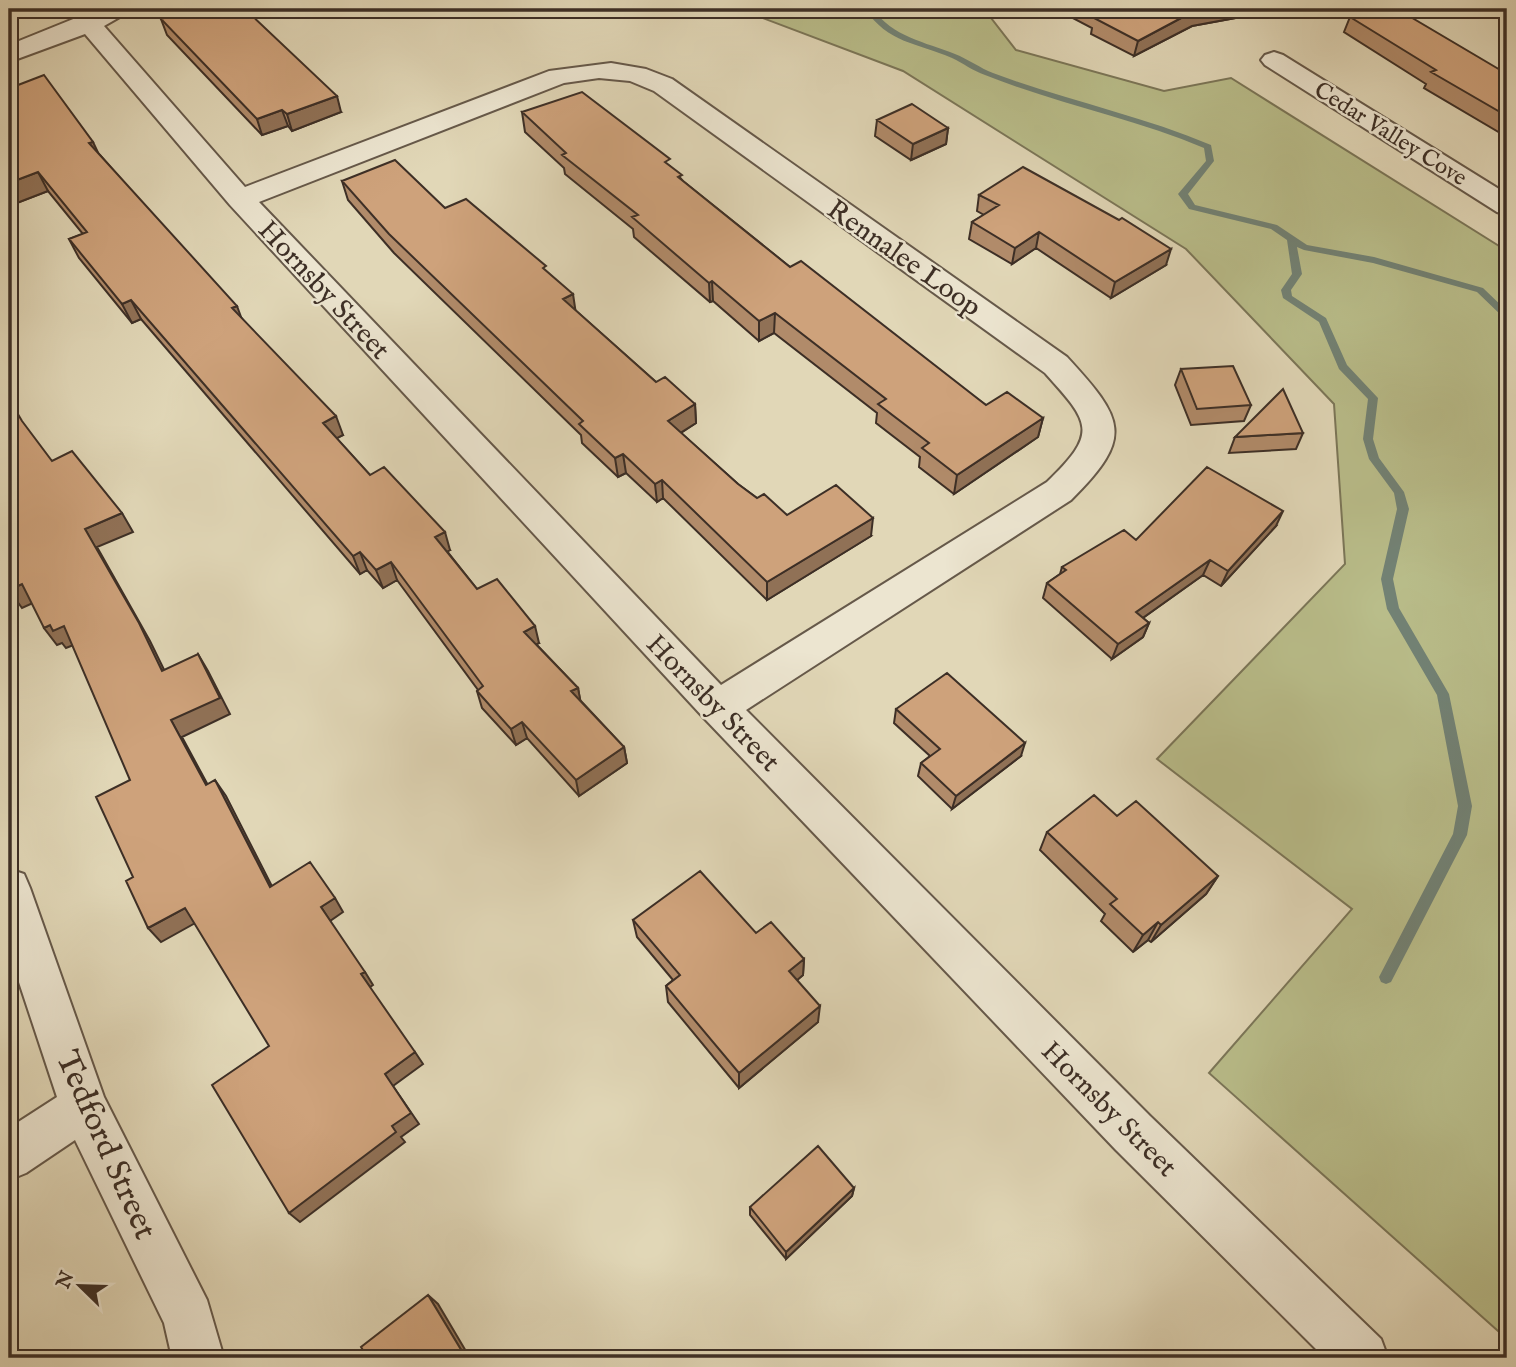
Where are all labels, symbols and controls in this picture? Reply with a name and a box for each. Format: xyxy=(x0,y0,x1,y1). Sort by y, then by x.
street label: Cedar Valley Cove xyxy=(1308,76,1472,193)
street label: Rennalee Loop xyxy=(819,193,988,325)
street label: Hornsby Street xyxy=(250,214,397,368)
street label: Hornsby Street xyxy=(638,628,787,780)
street label: Hornsby Street xyxy=(1033,1035,1184,1185)
street label: Tedford Street xyxy=(45,1044,166,1246)
north arrow xyxy=(46,1252,116,1322)
text: N xyxy=(52,1267,81,1293)

